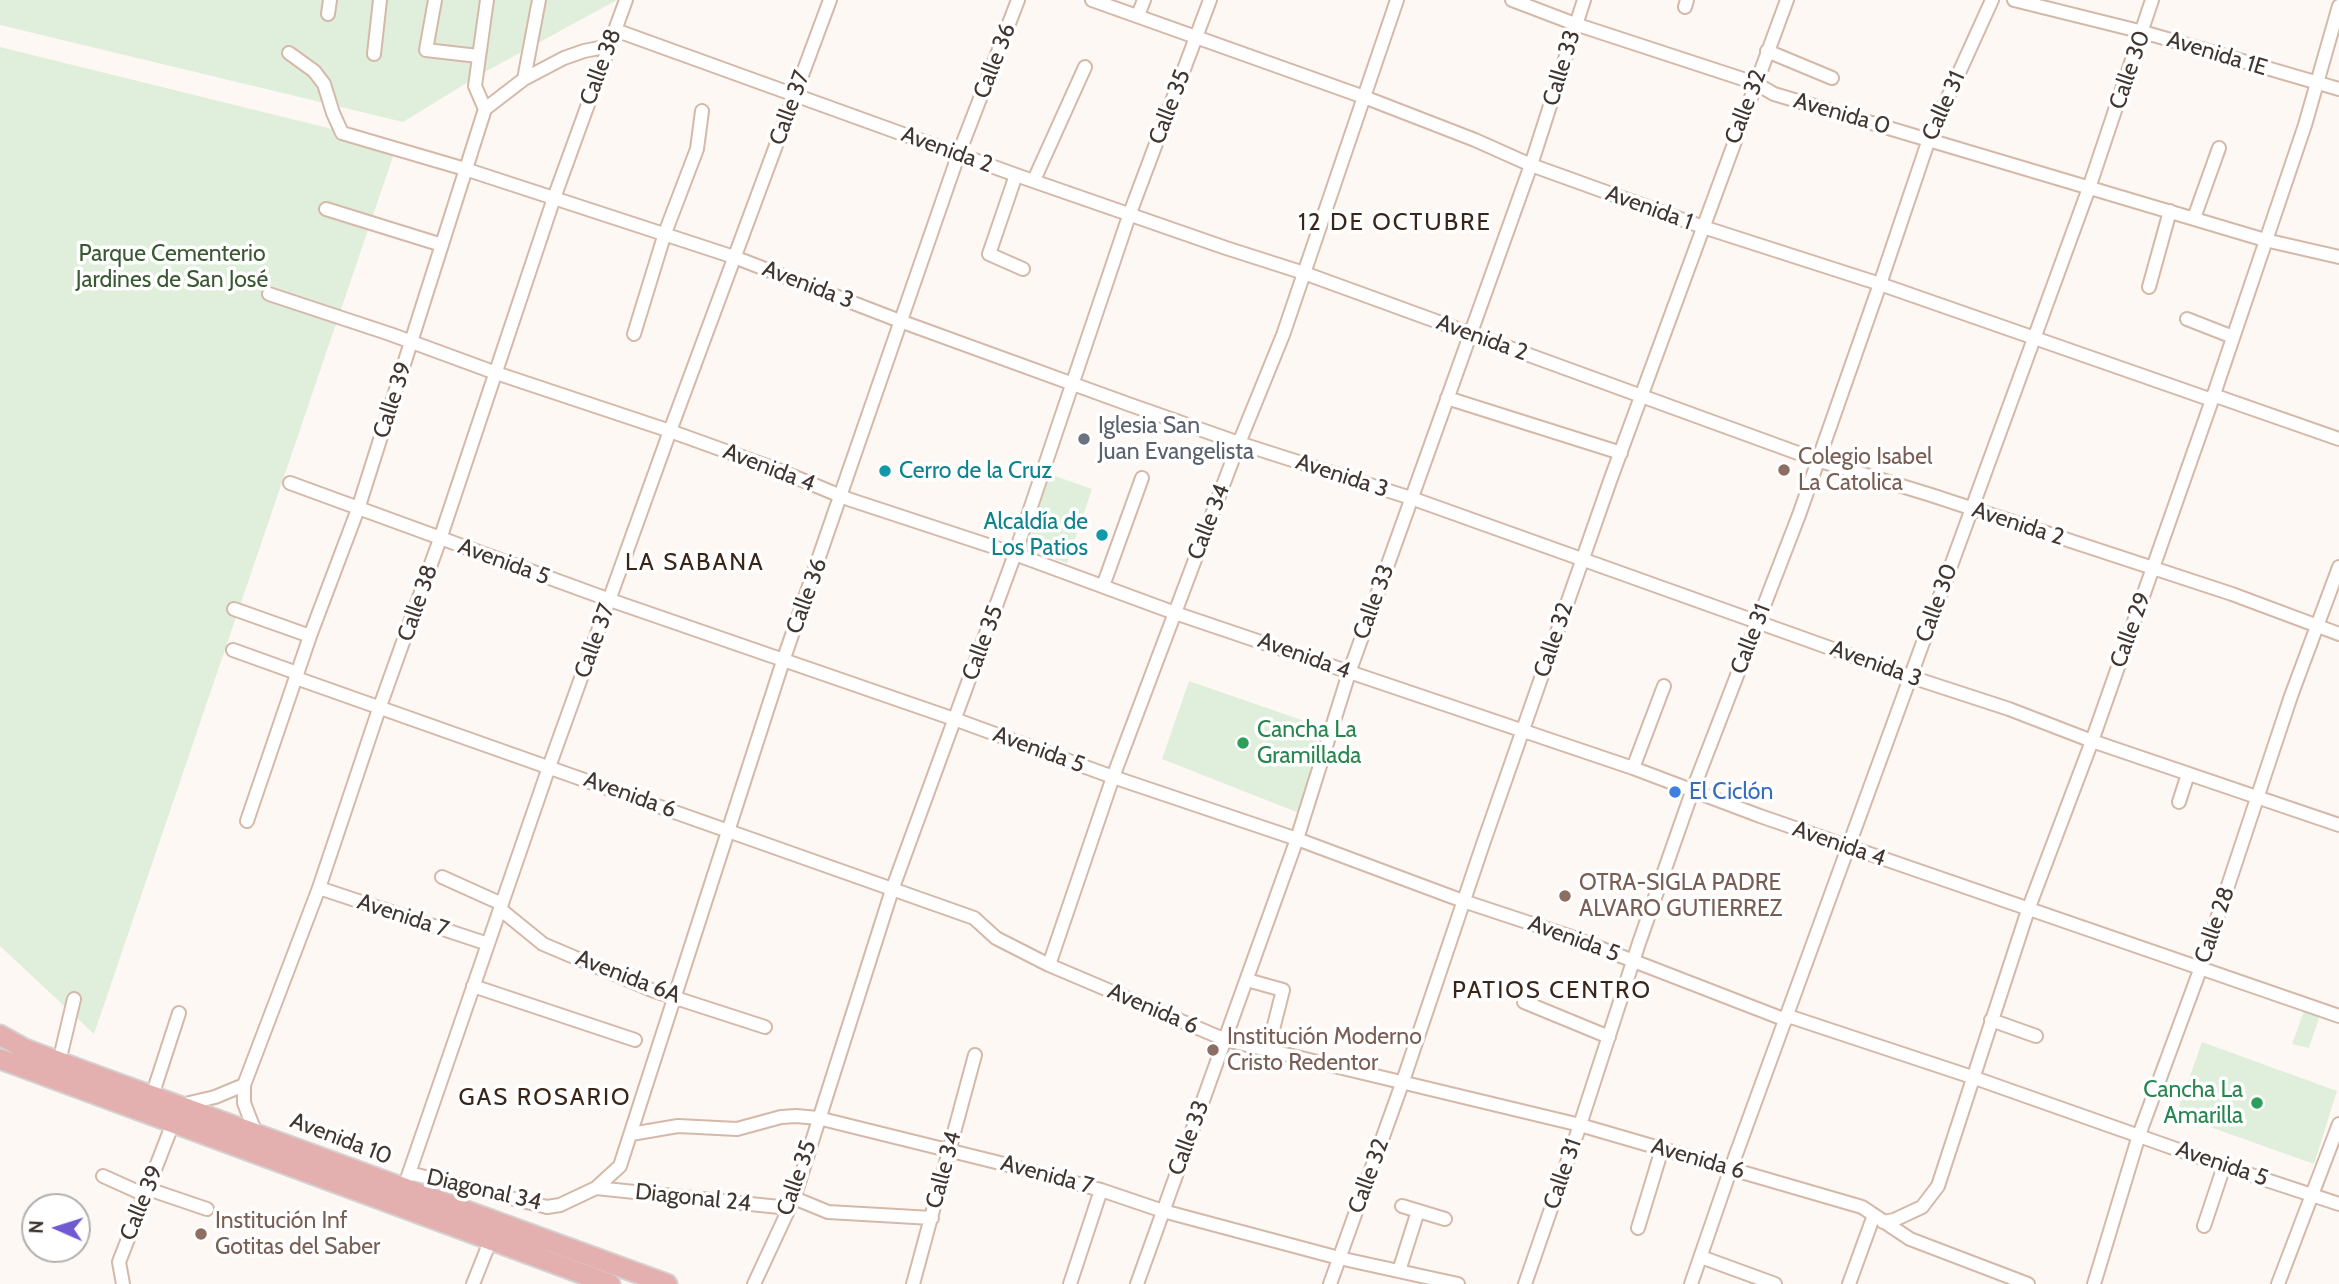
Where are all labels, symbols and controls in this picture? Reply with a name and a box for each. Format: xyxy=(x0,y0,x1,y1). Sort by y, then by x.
street label: Calle 36 xyxy=(968,19,1022,103)
street label: Calle 38 xyxy=(574,25,628,109)
street label: Avenida 1E xyxy=(2164,26,2270,82)
street label: Calle 33 xyxy=(1537,27,1587,109)
street label: Calle 30 xyxy=(2104,27,2156,113)
street label: Calle 35 xyxy=(1143,66,1197,148)
street label: Calle 32 xyxy=(1719,66,1773,148)
street label: Calle 37 xyxy=(764,67,816,149)
street label: Calle 31 xyxy=(1917,67,1971,145)
street label: Avenida 0 xyxy=(1791,87,1893,141)
street label: Avenida 2 xyxy=(898,121,996,179)
street label: Avenida 1 xyxy=(1602,180,1696,236)
district label: 12 DE OCTUBRE xyxy=(1300,209,1490,237)
park label: Parque Cementerio Jardines de San José xyxy=(76,240,268,294)
street label: Avenida 3 xyxy=(759,255,857,315)
street label: Avenida 2 xyxy=(1433,309,1531,367)
street label: Calle 39 xyxy=(368,358,418,442)
place label: Iglesia San Juan Evangelista xyxy=(1098,412,1254,466)
marker: Iglesia San Juan Evangelista xyxy=(1076,431,1092,447)
street label: Avenida 4 xyxy=(719,438,819,498)
place label: Colegio Isabel La Catolica xyxy=(1798,443,1932,497)
street label: Avenida 3 xyxy=(1292,448,1392,504)
place label: Cerro de la Cruz xyxy=(899,457,1052,485)
marker: Colegio Isabel La Catolica xyxy=(1776,462,1792,478)
marker: Cerro de la Cruz xyxy=(877,463,893,479)
street label: Calle 34 xyxy=(1182,480,1236,564)
street label: Avenida 2 xyxy=(1969,496,2067,552)
place label: Alcaldía de Los Patios xyxy=(983,508,1088,562)
marker: Alcaldía de Los Patios xyxy=(1094,527,1110,543)
street label: Avenida 5 xyxy=(454,533,554,591)
district label: LA SABANA xyxy=(626,549,764,577)
street label: Calle 36 xyxy=(781,554,833,638)
street label: Calle 30 xyxy=(1910,560,1964,646)
street label: Calle 38 xyxy=(392,561,444,645)
street label: Calle 33 xyxy=(1348,561,1400,643)
street label: Calle 29 xyxy=(2105,589,2157,671)
street label: Calle 32 xyxy=(1528,599,1580,681)
street label: Calle 37 xyxy=(569,600,621,682)
street label: Calle 31 xyxy=(1725,600,1777,678)
street label: Calle 35 xyxy=(957,602,1009,684)
street label: Avenida 4 xyxy=(1254,627,1354,685)
street label: Avenida 3 xyxy=(1826,635,1926,693)
place label: Cancha La Gramillada xyxy=(1257,716,1361,770)
street label: Avenida 5 xyxy=(989,721,1089,779)
marker: Cancha La Gramillada xyxy=(1235,735,1251,751)
street label: Avenida 6 xyxy=(580,766,680,824)
place label: El Ciclón xyxy=(1689,778,1773,806)
marker: El Ciclón xyxy=(1667,784,1683,800)
street label: Avenida 4 xyxy=(1789,815,1889,873)
place label: OTRA-SIGLA PADRE ALVARO GUTIERREZ xyxy=(1579,869,1782,923)
street label: Calle 28 xyxy=(2189,883,2241,967)
street label: Avenida 7 xyxy=(354,888,452,944)
marker: OTRA-SIGLA PADRE ALVARO GUTIERREZ xyxy=(1557,888,1573,904)
street label: Avenida 5 xyxy=(1524,910,1624,968)
street label: Avenida 6A xyxy=(572,944,684,1010)
district label: PATIOS CENTRO xyxy=(1454,977,1650,1005)
street label: Avenida 6 xyxy=(1103,978,1203,1040)
place label: Institución Moderno Cristo Redentor xyxy=(1227,1023,1422,1077)
marker: Institución Moderno Cristo Redentor xyxy=(1205,1042,1221,1058)
place label: Cancha La Amarilla xyxy=(2143,1076,2243,1130)
district label: GAS ROSARIO xyxy=(460,1084,630,1112)
marker: Cancha La Amarilla xyxy=(2249,1095,2265,1111)
street label: Calle 33 xyxy=(1163,1097,1215,1179)
street label: Avenida 10 xyxy=(286,1107,396,1171)
street label: Calle 34 xyxy=(920,1128,968,1212)
street label: Avenida 6 xyxy=(1648,1133,1748,1185)
street label: Calle 32 xyxy=(1343,1135,1395,1217)
street label: Calle 31 xyxy=(1538,1135,1588,1213)
street label: Avenida 5 xyxy=(2172,1135,2272,1193)
street label: Calle 35 xyxy=(771,1137,823,1219)
street label: Avenida 7 xyxy=(998,1149,1096,1201)
street label: Calle 39 xyxy=(115,1161,169,1245)
street label: Diagonal 34 xyxy=(424,1163,544,1217)
street label: Diagonal 24 xyxy=(634,1178,752,1218)
north arrow xyxy=(21,1193,91,1263)
place label: Institución Inf Gotitas del Saber xyxy=(215,1207,380,1261)
text: N xyxy=(25,1220,48,1234)
marker: Institución Inf Gotitas del Saber xyxy=(193,1226,209,1242)

